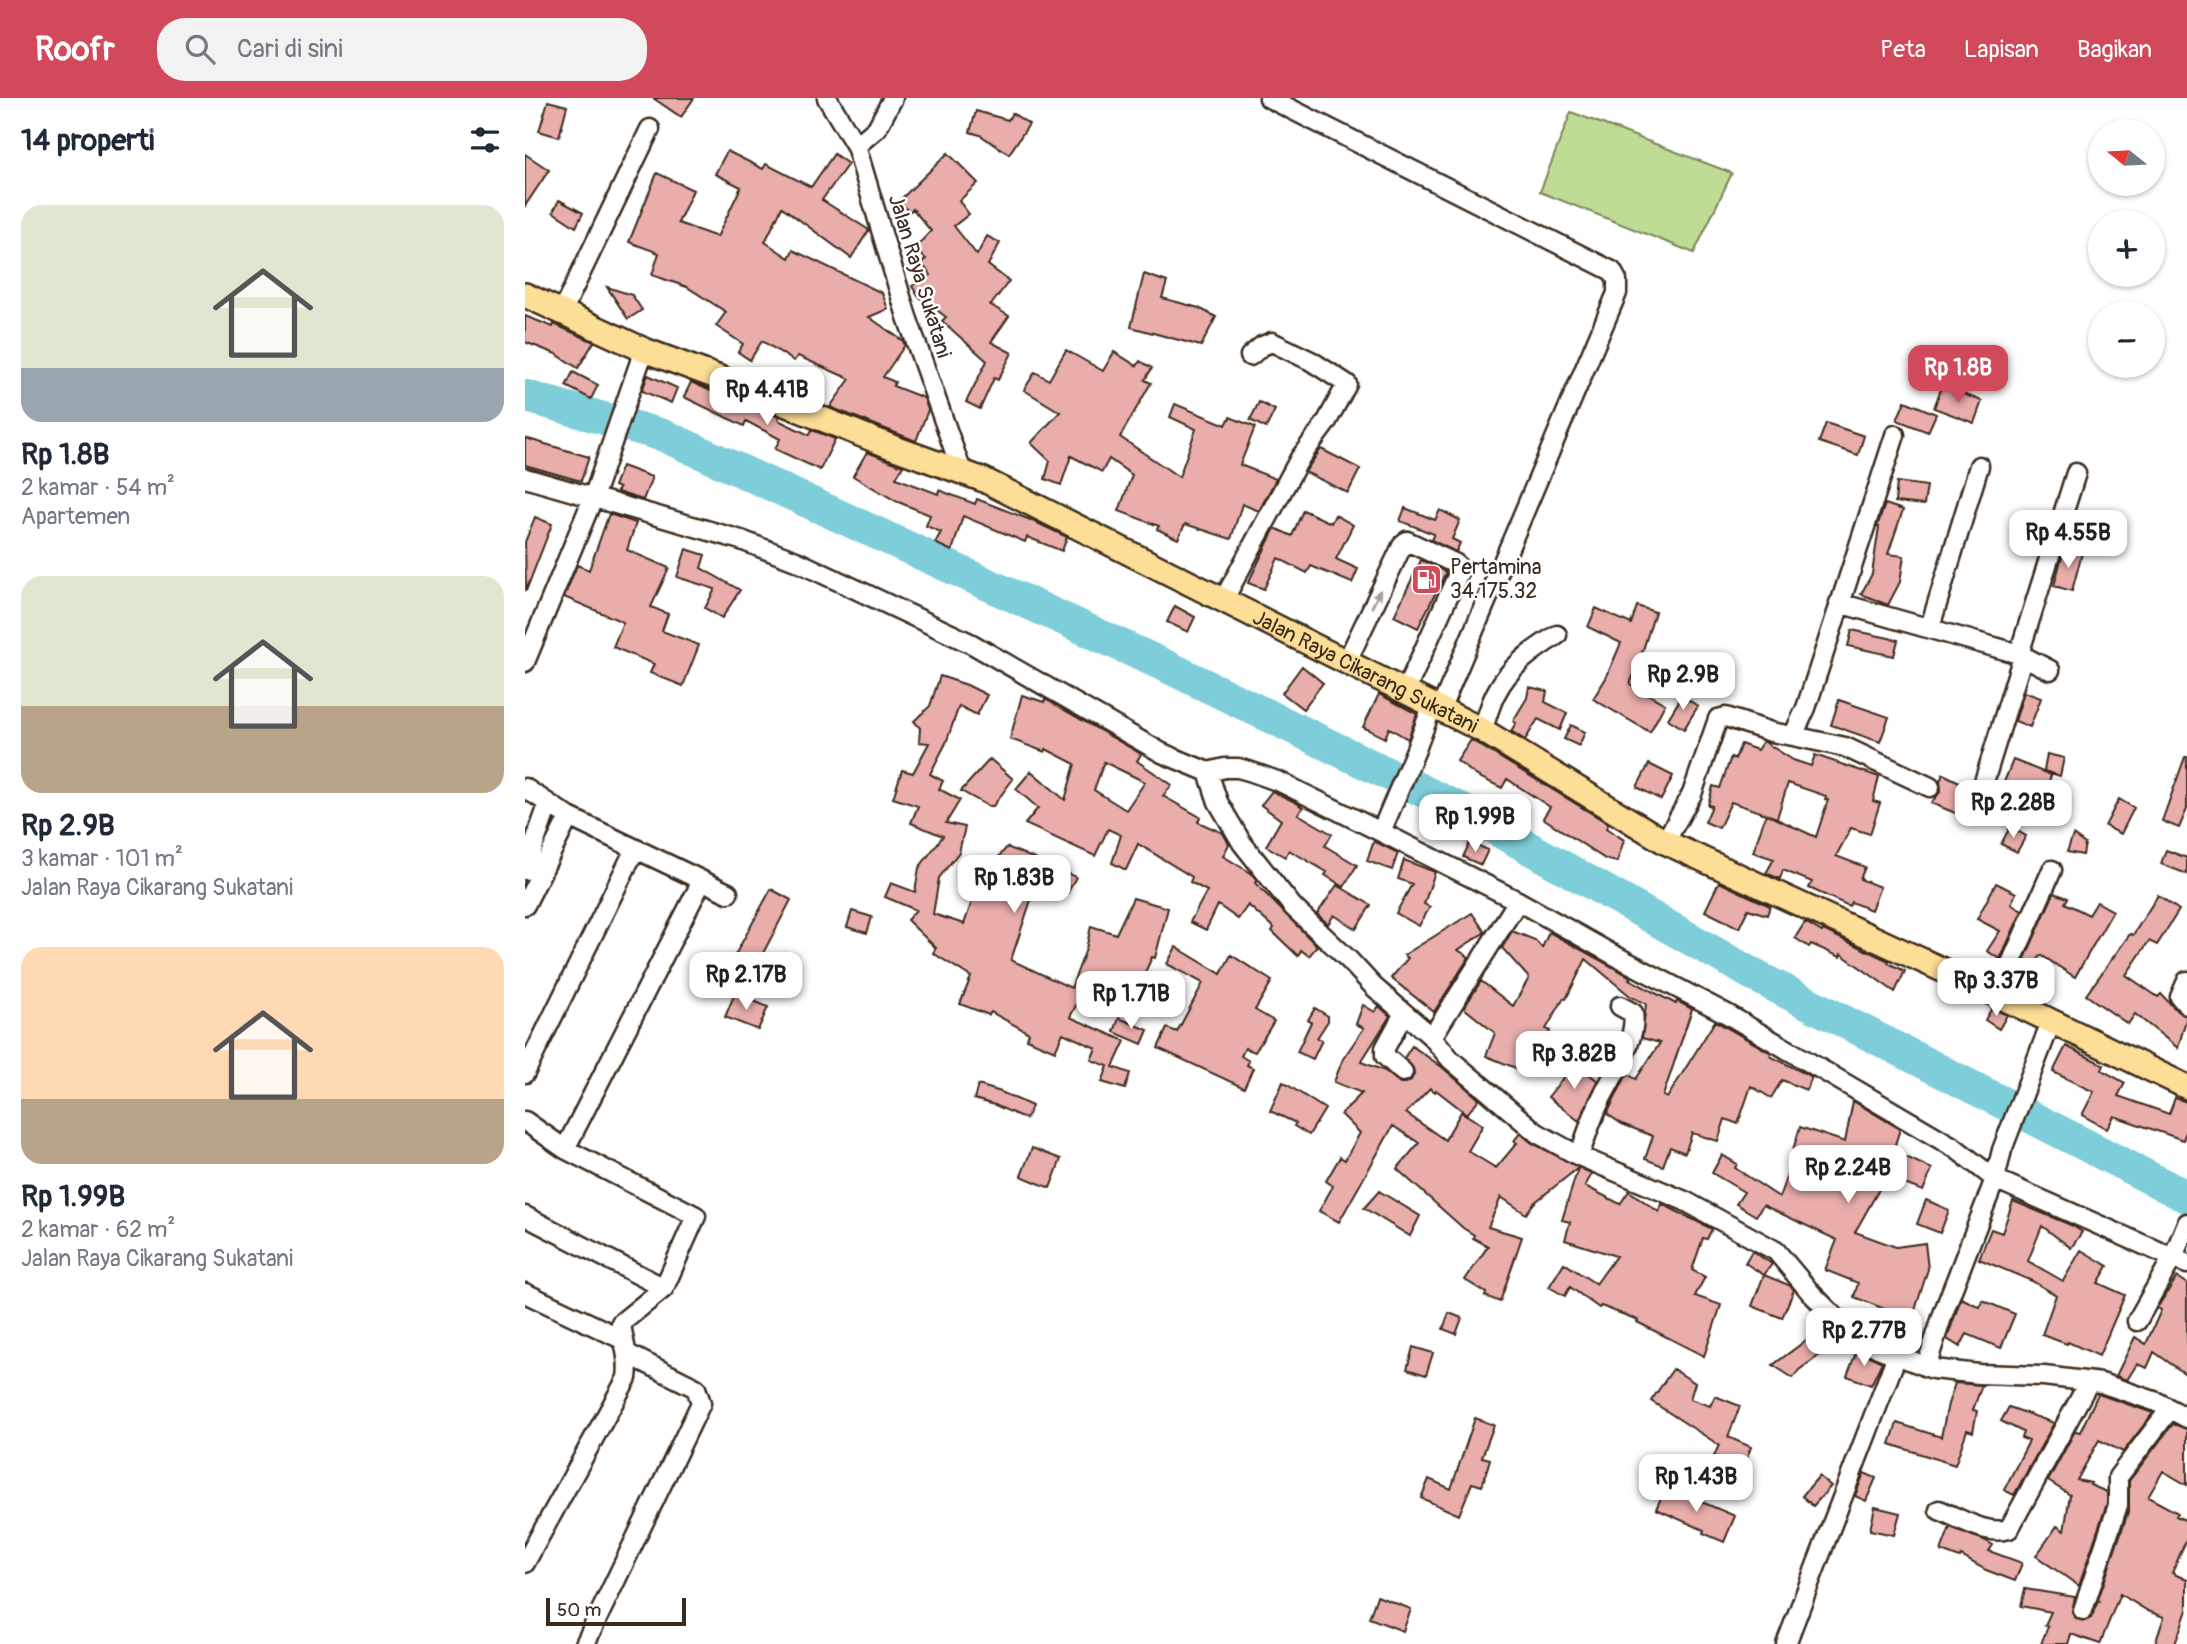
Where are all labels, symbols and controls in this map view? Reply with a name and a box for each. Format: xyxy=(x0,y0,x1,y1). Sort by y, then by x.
search box xyxy=(157,18,647,81)
text: Roofr xyxy=(35,29,115,70)
icon: search xyxy=(181,30,219,68)
text: Cari di sini xyxy=(237,33,343,65)
text: Peta xyxy=(1880,35,1926,64)
text: Lapisan xyxy=(1964,35,2039,64)
text: Bagikan xyxy=(2077,35,2152,64)
north arrow xyxy=(2088,119,2165,196)
map controls xyxy=(2088,119,2165,378)
icon: filters xyxy=(466,121,504,159)
text: 14 properti xyxy=(21,122,154,159)
street label: Jalan Raya Sukatani xyxy=(882,191,957,361)
button: + xyxy=(2088,210,2165,287)
icon: home xyxy=(200,250,326,376)
button: − xyxy=(2088,301,2165,378)
pin: Rp 1.8B xyxy=(1893,345,2023,405)
text: Rp 1.8B xyxy=(1924,353,1992,382)
pin: Rp 4.41B xyxy=(695,368,839,427)
text: Rp 4.41B xyxy=(726,375,808,404)
text: Rp 1.8B xyxy=(21,436,109,473)
text: 2 kamar · 54 m² xyxy=(21,473,175,502)
text: Apartemen xyxy=(21,502,130,531)
pin: Rp 4.55B xyxy=(1996,510,2140,570)
text: Rp 4.55B xyxy=(2025,518,2111,547)
place label: Pertamina 34.175.32 xyxy=(1450,554,1542,605)
fuel station icon: Pertamina 34.175.32 xyxy=(1410,562,1444,596)
one-way arrow xyxy=(1371,589,1382,609)
street label: Jalan Raya Cikarang Sukatani xyxy=(1248,604,1483,740)
icon: home xyxy=(200,621,326,747)
pin: Rp 2.9B xyxy=(1618,652,1748,712)
text: Rp 2.9B xyxy=(1647,660,1719,689)
pin: Rp 2.28B xyxy=(1941,780,2085,840)
text: Rp 2.28B xyxy=(1971,788,2055,817)
pin: Rp 1.99B xyxy=(1403,794,1547,854)
text: Rp 1.99B xyxy=(1435,802,1515,831)
text: Rp 2.9B xyxy=(21,807,115,844)
text: 3 kamar · 101 m² xyxy=(21,844,183,873)
pin: Rp 1.83B xyxy=(942,856,1086,915)
text: Rp 1.83B xyxy=(974,863,1054,892)
text: Jalan Raya Cikarang Sukatani xyxy=(21,873,293,902)
pin: Rp 2.17B xyxy=(674,953,818,1012)
pin: Rp 3.37B xyxy=(1924,958,2068,1018)
text: Rp 2.17B xyxy=(705,960,787,989)
text: Rp 3.37B xyxy=(1953,966,2039,995)
pin: Rp 1.71B xyxy=(1059,972,1203,1031)
text: Rp 1.71B xyxy=(1092,979,1170,1008)
icon: home xyxy=(200,992,326,1118)
pin: Rp 3.82B xyxy=(1502,1032,1646,1091)
text: Rp 3.82B xyxy=(1532,1039,1616,1068)
pin: Rp 2.24B xyxy=(1776,1146,1920,1205)
text: Rp 2.24B xyxy=(1805,1153,1891,1182)
text: Rp 1.99B xyxy=(21,1178,125,1215)
text: 2 kamar · 62 m² xyxy=(21,1215,175,1244)
text: Jalan Raya Cikarang Sukatani xyxy=(21,1244,293,1273)
pin: Rp 2.77B xyxy=(1792,1308,1936,1368)
text: Rp 2.77B xyxy=(1822,1316,1906,1345)
pin: Rp 1.43B xyxy=(1624,1454,1768,1514)
text: Rp 1.43B xyxy=(1655,1462,1737,1491)
scale bar xyxy=(546,1595,686,1627)
text: 50 m xyxy=(557,1598,601,1622)

